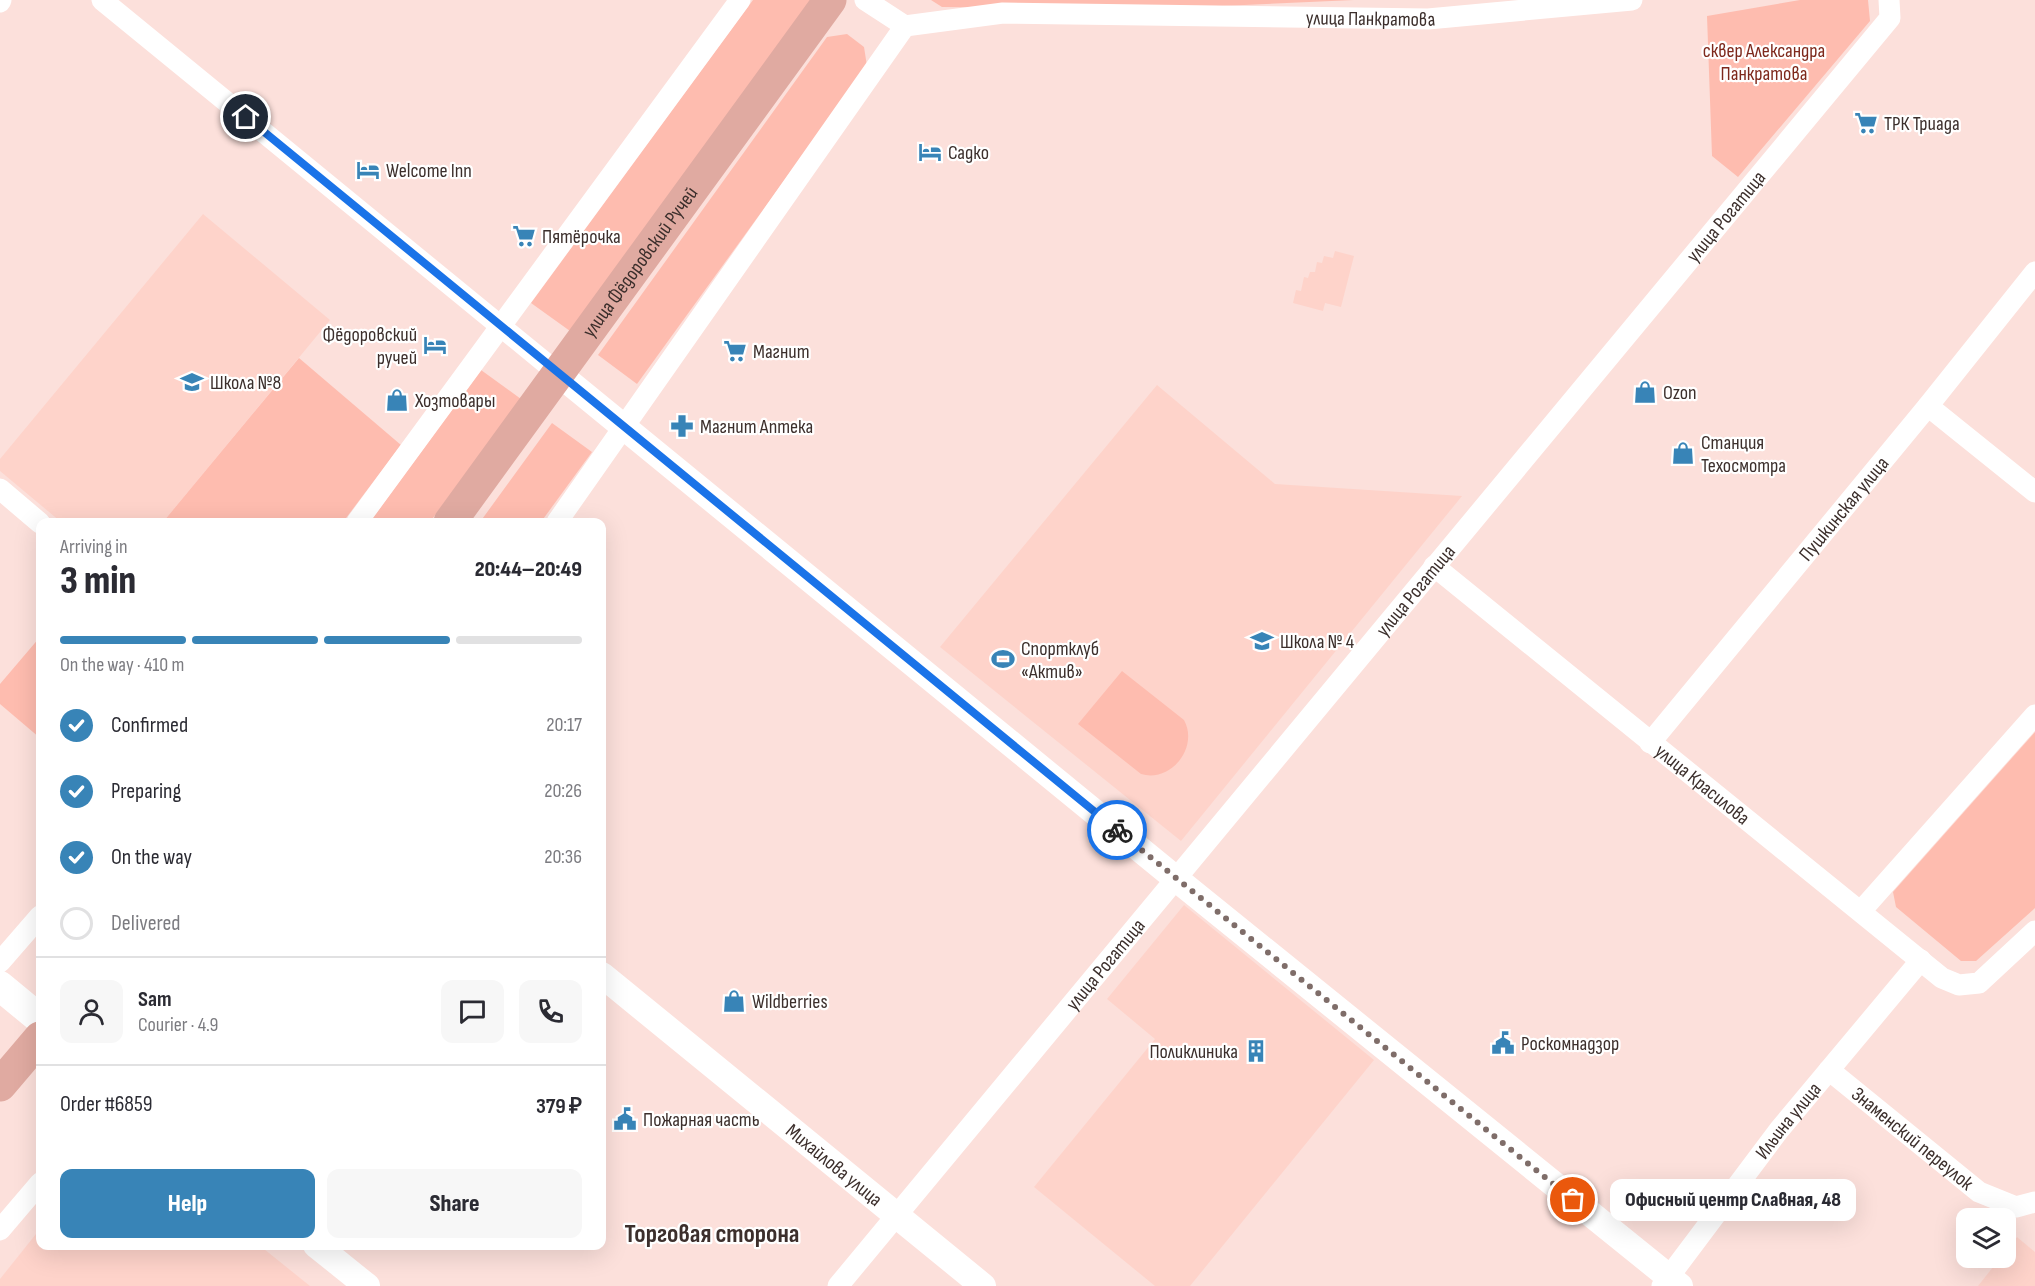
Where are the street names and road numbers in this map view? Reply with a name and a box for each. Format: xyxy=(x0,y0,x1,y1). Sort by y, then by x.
street label: улица Панкратова xyxy=(1306,6,1436,32)
street label: улица Рогатица xyxy=(1681,166,1771,267)
street label: улица Фёдоровский Ручей xyxy=(577,182,703,342)
street label: Пушкинская улица xyxy=(1794,452,1894,566)
street label: улица Рогатица xyxy=(1371,540,1461,641)
street label: улица Красилова xyxy=(1650,739,1754,830)
street label: улица Рогатица xyxy=(1061,914,1150,1016)
street label: Ильина улица xyxy=(1751,1078,1827,1164)
street label: Знаменский переулок xyxy=(1846,1082,1978,1196)
street label: Михайлова улица xyxy=(781,1119,887,1212)

